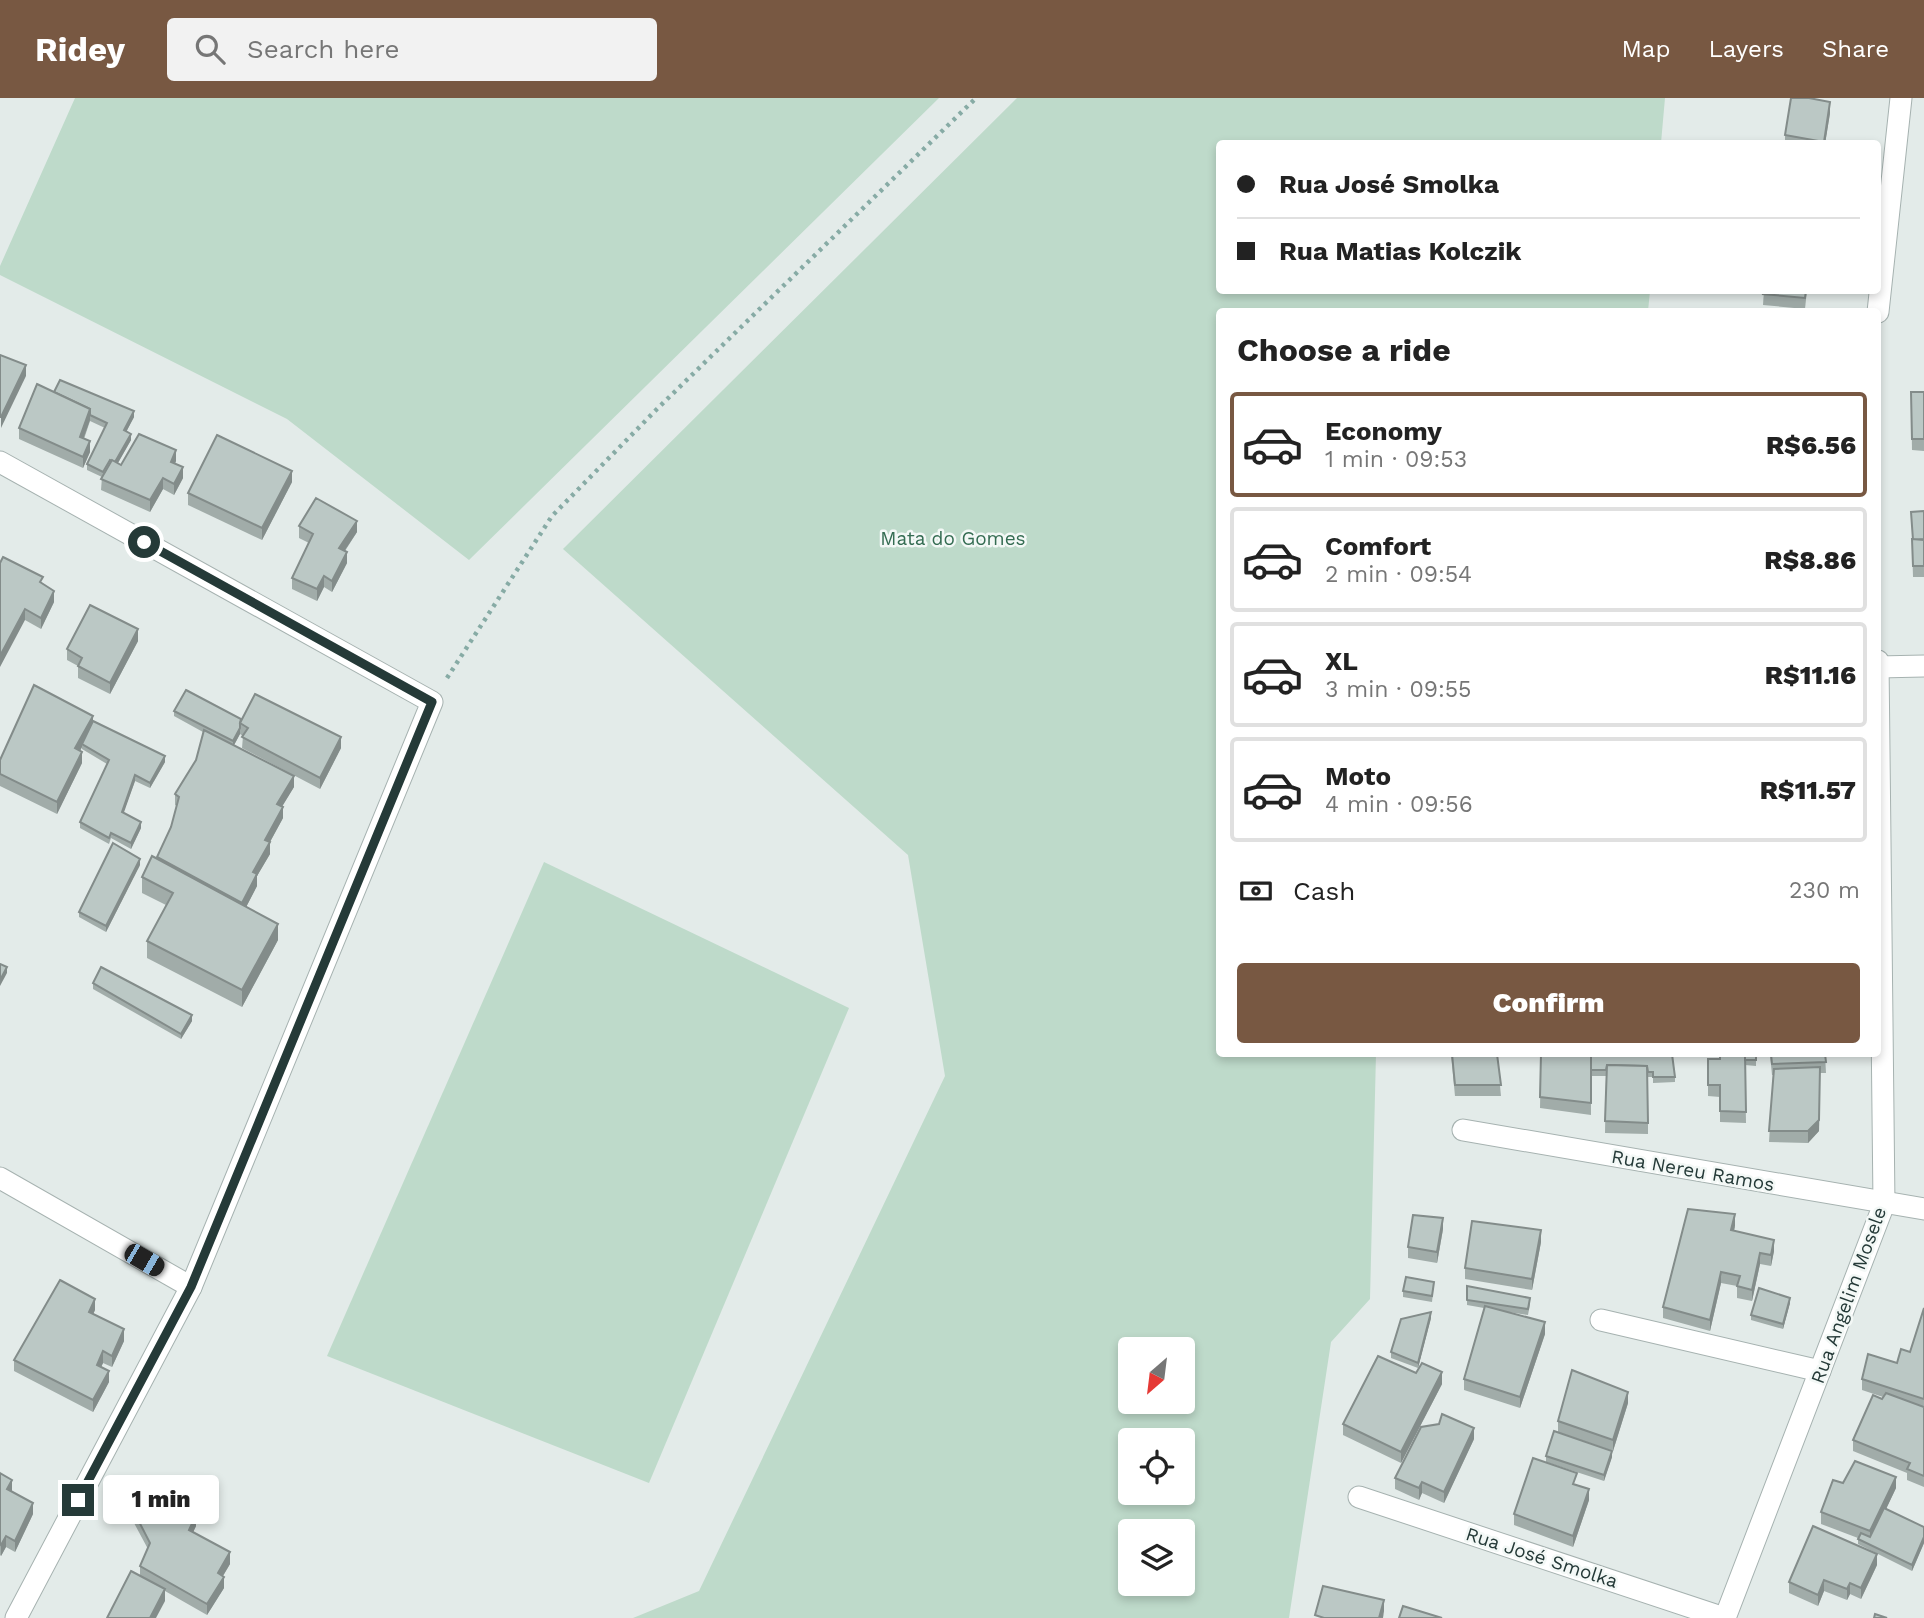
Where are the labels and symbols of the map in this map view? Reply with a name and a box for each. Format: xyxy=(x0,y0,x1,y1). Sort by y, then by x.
route start xyxy=(128,526,160,558)
park label: Mata do Gomes xyxy=(880,527,1026,550)
street label: Rua Nereu Ramos xyxy=(1610,1145,1776,1196)
street label: Rua Angelim Mosele xyxy=(1806,1204,1891,1387)
car xyxy=(121,1240,168,1280)
north arrow xyxy=(1118,1337,1195,1414)
callout: 1 min xyxy=(102,1476,218,1524)
route end xyxy=(62,1484,94,1516)
street label: Rua José Smolka xyxy=(1463,1522,1621,1593)

